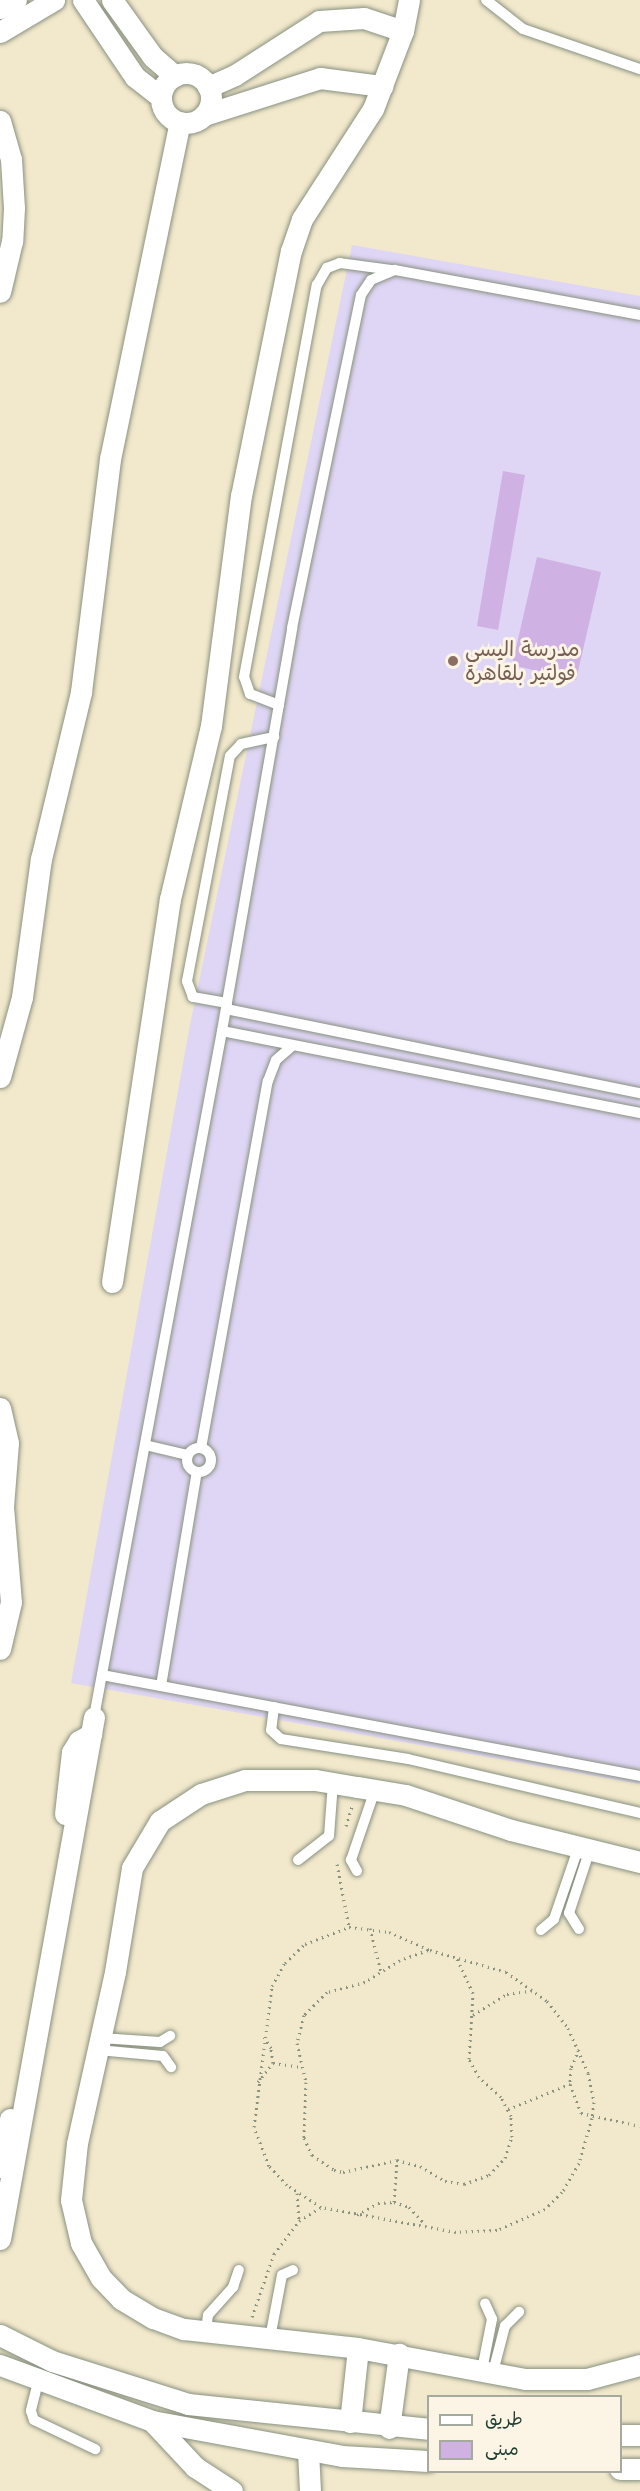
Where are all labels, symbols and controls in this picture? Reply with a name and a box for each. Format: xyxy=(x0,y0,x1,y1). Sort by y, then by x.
place label: مدرسة اليسي فولتير بلقاهرة xyxy=(465,636,580,686)
marker: مدرسة اليسي فولتير بلقاهرة xyxy=(446,654,460,668)
legend xyxy=(427,2395,622,2473)
text: طريق xyxy=(485,2409,523,2430)
text: مبنى xyxy=(485,2439,519,2460)

